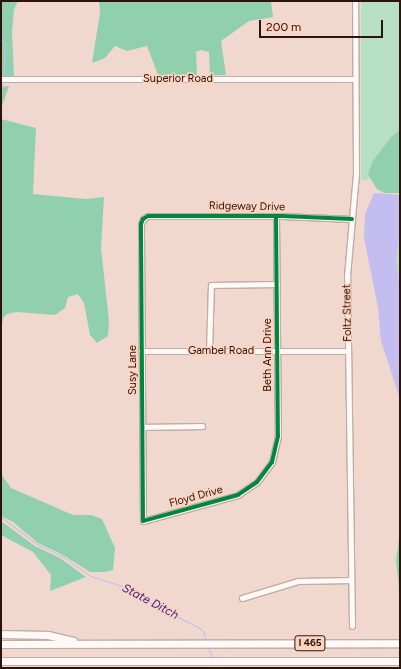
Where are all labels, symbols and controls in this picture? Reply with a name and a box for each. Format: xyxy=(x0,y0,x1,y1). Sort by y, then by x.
scale bar xyxy=(261,12,385,38)
text: 200 m xyxy=(266,20,301,34)
street label: Superior Road xyxy=(143,72,213,86)
street label: Ridgeway Drive xyxy=(209,200,285,214)
street label: Foltz Street xyxy=(341,284,355,342)
street label: Beth Ann Drive xyxy=(261,318,275,392)
street label: Gambel Road xyxy=(188,344,254,358)
street label: Susy Lane xyxy=(126,345,140,395)
street label: Floyd Drive xyxy=(168,484,224,510)
water label: State Ditch xyxy=(119,581,181,623)
road number: I 465 xyxy=(294,635,326,651)

